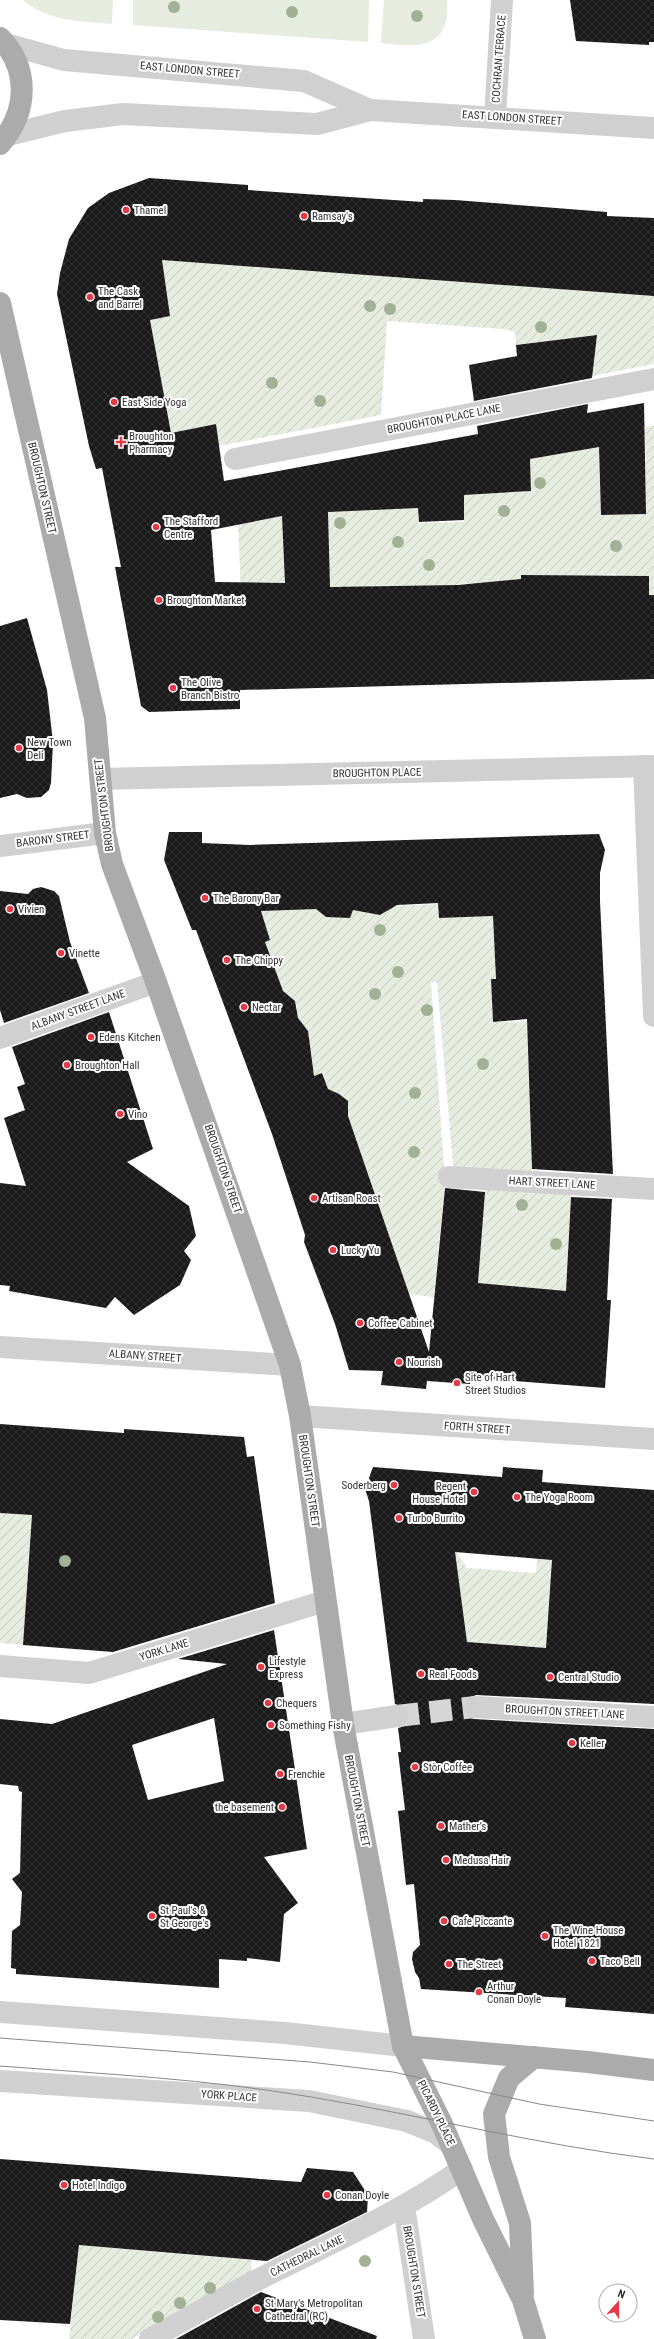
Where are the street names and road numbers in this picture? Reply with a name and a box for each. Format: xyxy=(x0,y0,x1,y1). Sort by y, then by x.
street label: COCHRAN TERRACE xyxy=(489,14,509,103)
street label: EAST LONDON STREET xyxy=(140,59,241,81)
street label: EAST LONDON STREET xyxy=(462,108,563,128)
street label: BROUGHTON PLACE LANE xyxy=(386,402,502,436)
street label: BROUGHTON STREET xyxy=(25,441,59,535)
street label: BROUGHTON STREET xyxy=(92,758,116,852)
street label: BROUGHTON PLACE xyxy=(333,766,422,780)
street label: BARONY STREET xyxy=(16,828,91,850)
street label: ALBANY STREET LANE xyxy=(29,987,127,1033)
street label: BROUGHTON STREET xyxy=(202,1123,244,1216)
street label: HART STREET LANE xyxy=(508,1174,596,1192)
street label: ALBANY STREET xyxy=(108,1347,182,1365)
street label: FORTH STREET xyxy=(443,1419,511,1437)
street label: BROUGHTON STREET xyxy=(296,1434,322,1528)
street label: YORK LANE xyxy=(138,1636,191,1664)
street label: BROUGHTON STREET LANE xyxy=(505,1702,626,1722)
street label: BROUGHTON STREET xyxy=(342,1754,372,1848)
street label: PICARDY PLACE xyxy=(415,2078,458,2148)
street label: YORK PLACE xyxy=(201,2088,258,2104)
street label: BROUGHTON STREET xyxy=(400,2225,428,2319)
street label: CATHEDRAL LANE xyxy=(268,2232,346,2279)

